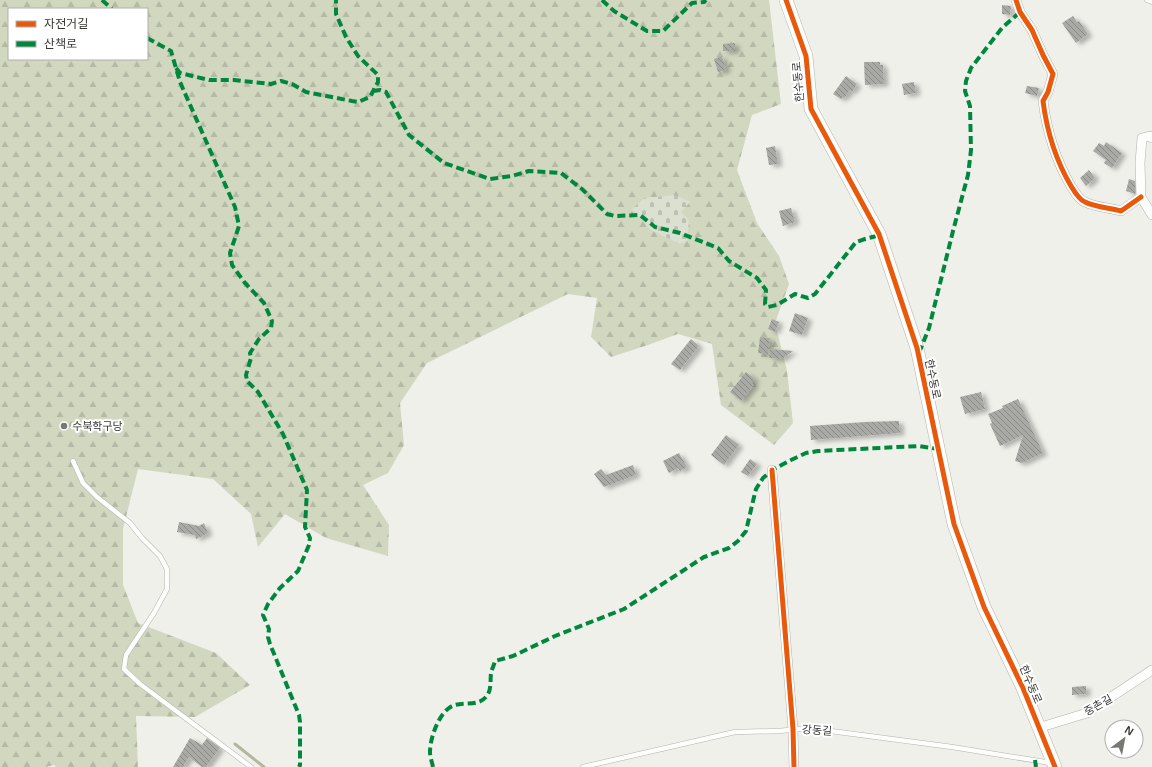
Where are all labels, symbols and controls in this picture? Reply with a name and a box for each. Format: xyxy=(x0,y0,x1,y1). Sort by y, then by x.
legend xyxy=(8,8,148,60)
text: 자전거길 xyxy=(44,17,88,31)
text: 산책로 xyxy=(44,37,77,51)
street label: 한수동로 xyxy=(790,61,806,103)
street label: 한수동로 xyxy=(923,358,943,400)
place label: 수북학구당 xyxy=(72,420,123,432)
marker: 수북학구당 xyxy=(59,421,69,431)
street label: 한수동로 xyxy=(1018,663,1044,705)
street label: 중촌길 xyxy=(1082,692,1114,718)
north arrow xyxy=(1104,719,1144,759)
street label: 강동길 xyxy=(801,723,833,737)
text: N xyxy=(1123,723,1136,738)

